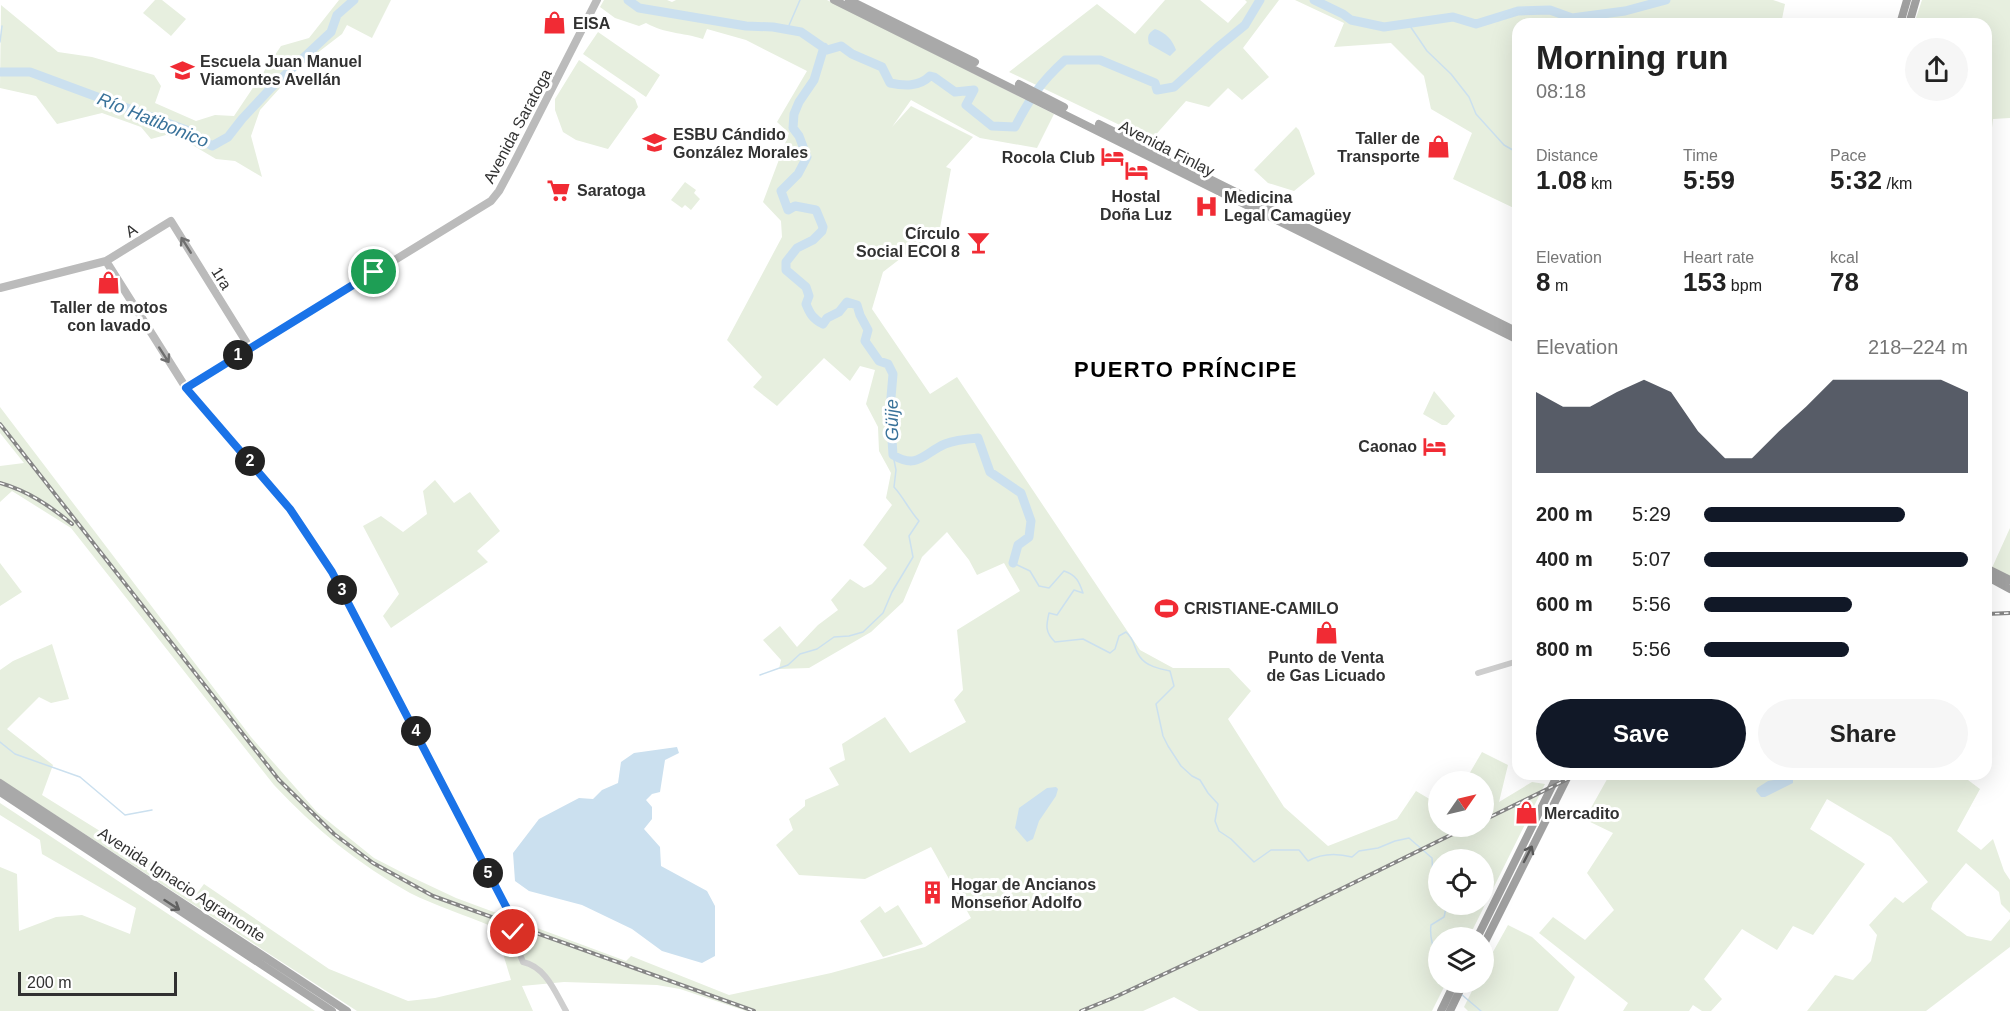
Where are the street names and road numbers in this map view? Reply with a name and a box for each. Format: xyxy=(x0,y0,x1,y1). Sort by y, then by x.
street label: Avenida Saratoga xyxy=(480,66,555,186)
street label: Avenida Finlay xyxy=(1116,117,1217,180)
street label: A xyxy=(122,220,140,240)
street label: 1ra xyxy=(208,264,235,293)
street label: Avenida Ignacio Agramonte xyxy=(95,824,268,945)

